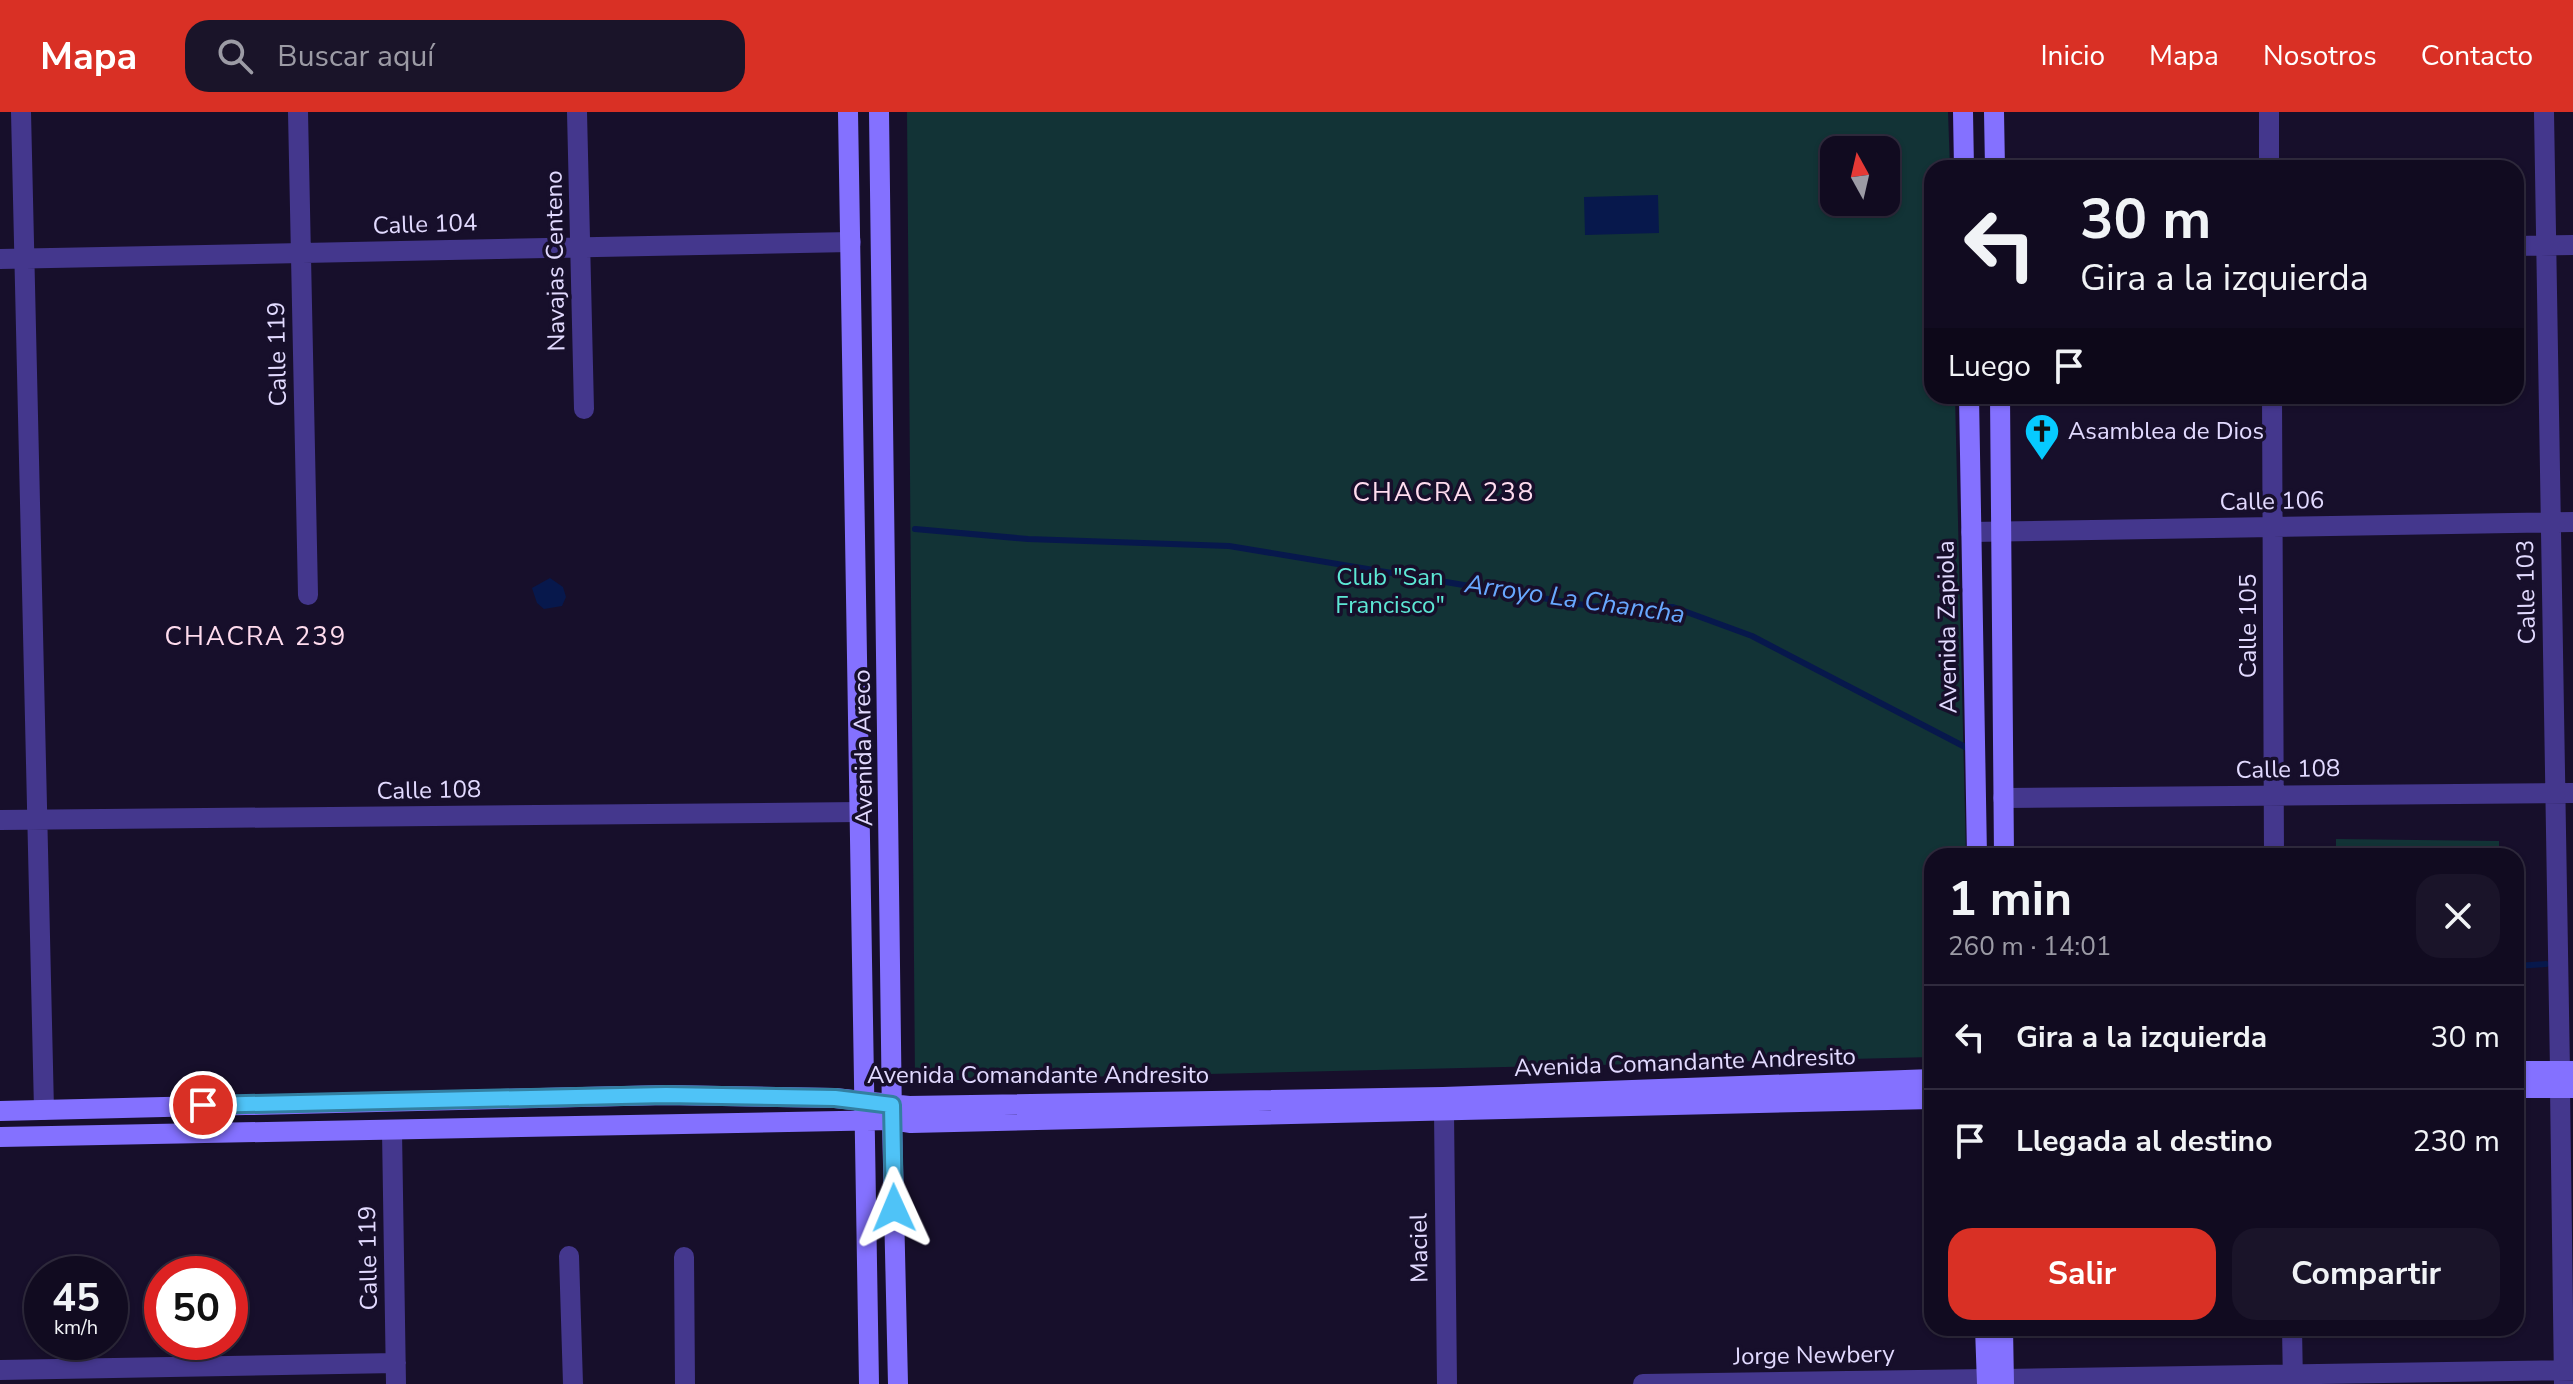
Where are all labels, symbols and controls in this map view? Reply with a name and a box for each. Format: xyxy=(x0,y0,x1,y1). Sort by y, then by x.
search box xyxy=(185,20,745,92)
text: Mapa xyxy=(40,31,137,82)
icon: search xyxy=(213,34,257,78)
text: Buscar aquí xyxy=(277,36,434,77)
text: Inicio xyxy=(2040,37,2105,75)
text: Mapa xyxy=(2149,37,2219,75)
text: Nosotros xyxy=(2263,37,2377,75)
text: Contacto xyxy=(2421,37,2533,75)
north arrow xyxy=(1820,136,1900,216)
map controls xyxy=(1820,136,1900,216)
street label: Navajas Centeno xyxy=(537,170,573,352)
text: 30 m xyxy=(2080,181,2211,258)
icon: left xyxy=(1948,192,2052,296)
street label: Calle 104 xyxy=(372,206,478,242)
text: Gira a la izquierda xyxy=(2080,254,2369,303)
street label: Calle 119 xyxy=(260,301,294,407)
icon: arrive xyxy=(2047,344,2091,388)
text: Luego xyxy=(1948,346,2031,387)
church icon: Asamblea de Dios xyxy=(2023,412,2061,462)
place label: Asamblea de Dios xyxy=(2068,415,2264,447)
district label: CHACRA 238 xyxy=(1353,475,1535,510)
street label: Calle 106 xyxy=(2219,484,2325,518)
street label: Calle 103 xyxy=(2509,539,2543,645)
street label: Avenida Zapiola xyxy=(1929,540,1965,714)
park label: Club "San Francisco" xyxy=(1335,561,1445,621)
water label: Arroyo La Chancha xyxy=(1462,566,1687,632)
street label: Calle 105 xyxy=(2232,574,2264,678)
district label: CHACRA 239 xyxy=(165,619,347,654)
street label: Avenida Areco xyxy=(846,669,880,827)
street label: Calle 108 xyxy=(2235,752,2341,786)
street label: Calle 108 xyxy=(376,773,482,807)
text: 1 min xyxy=(1948,866,2072,932)
button: close xyxy=(2416,874,2500,958)
text: 260 m · 14:01 xyxy=(1948,929,2111,964)
icon: left xyxy=(1948,1015,1992,1059)
text: Gira a la izquierda xyxy=(2016,1017,2267,1058)
text: 30 m xyxy=(2431,1017,2500,1058)
street label: Avenida Comandante Andresito xyxy=(1514,1040,1856,1084)
street label: Avenida Comandante Andresito xyxy=(867,1059,1209,1091)
pin xyxy=(169,1071,237,1139)
icon: arrive xyxy=(181,1083,225,1127)
icon: arrive xyxy=(1948,1119,1992,1163)
text: Llegada al destino xyxy=(2016,1121,2272,1162)
text: 230 m xyxy=(2413,1121,2500,1162)
position arrow xyxy=(852,1166,936,1250)
street label: Calle 119 xyxy=(351,1205,385,1311)
street label: Maciel xyxy=(1402,1213,1436,1283)
button: Salir xyxy=(1948,1228,2216,1320)
button: Compartir xyxy=(2232,1228,2500,1320)
speed limit sign: 50 xyxy=(144,1256,248,1360)
text: 45 xyxy=(52,1271,100,1325)
text: km/h xyxy=(54,1314,98,1341)
street label: Jorge Newbery xyxy=(1732,1338,1896,1372)

